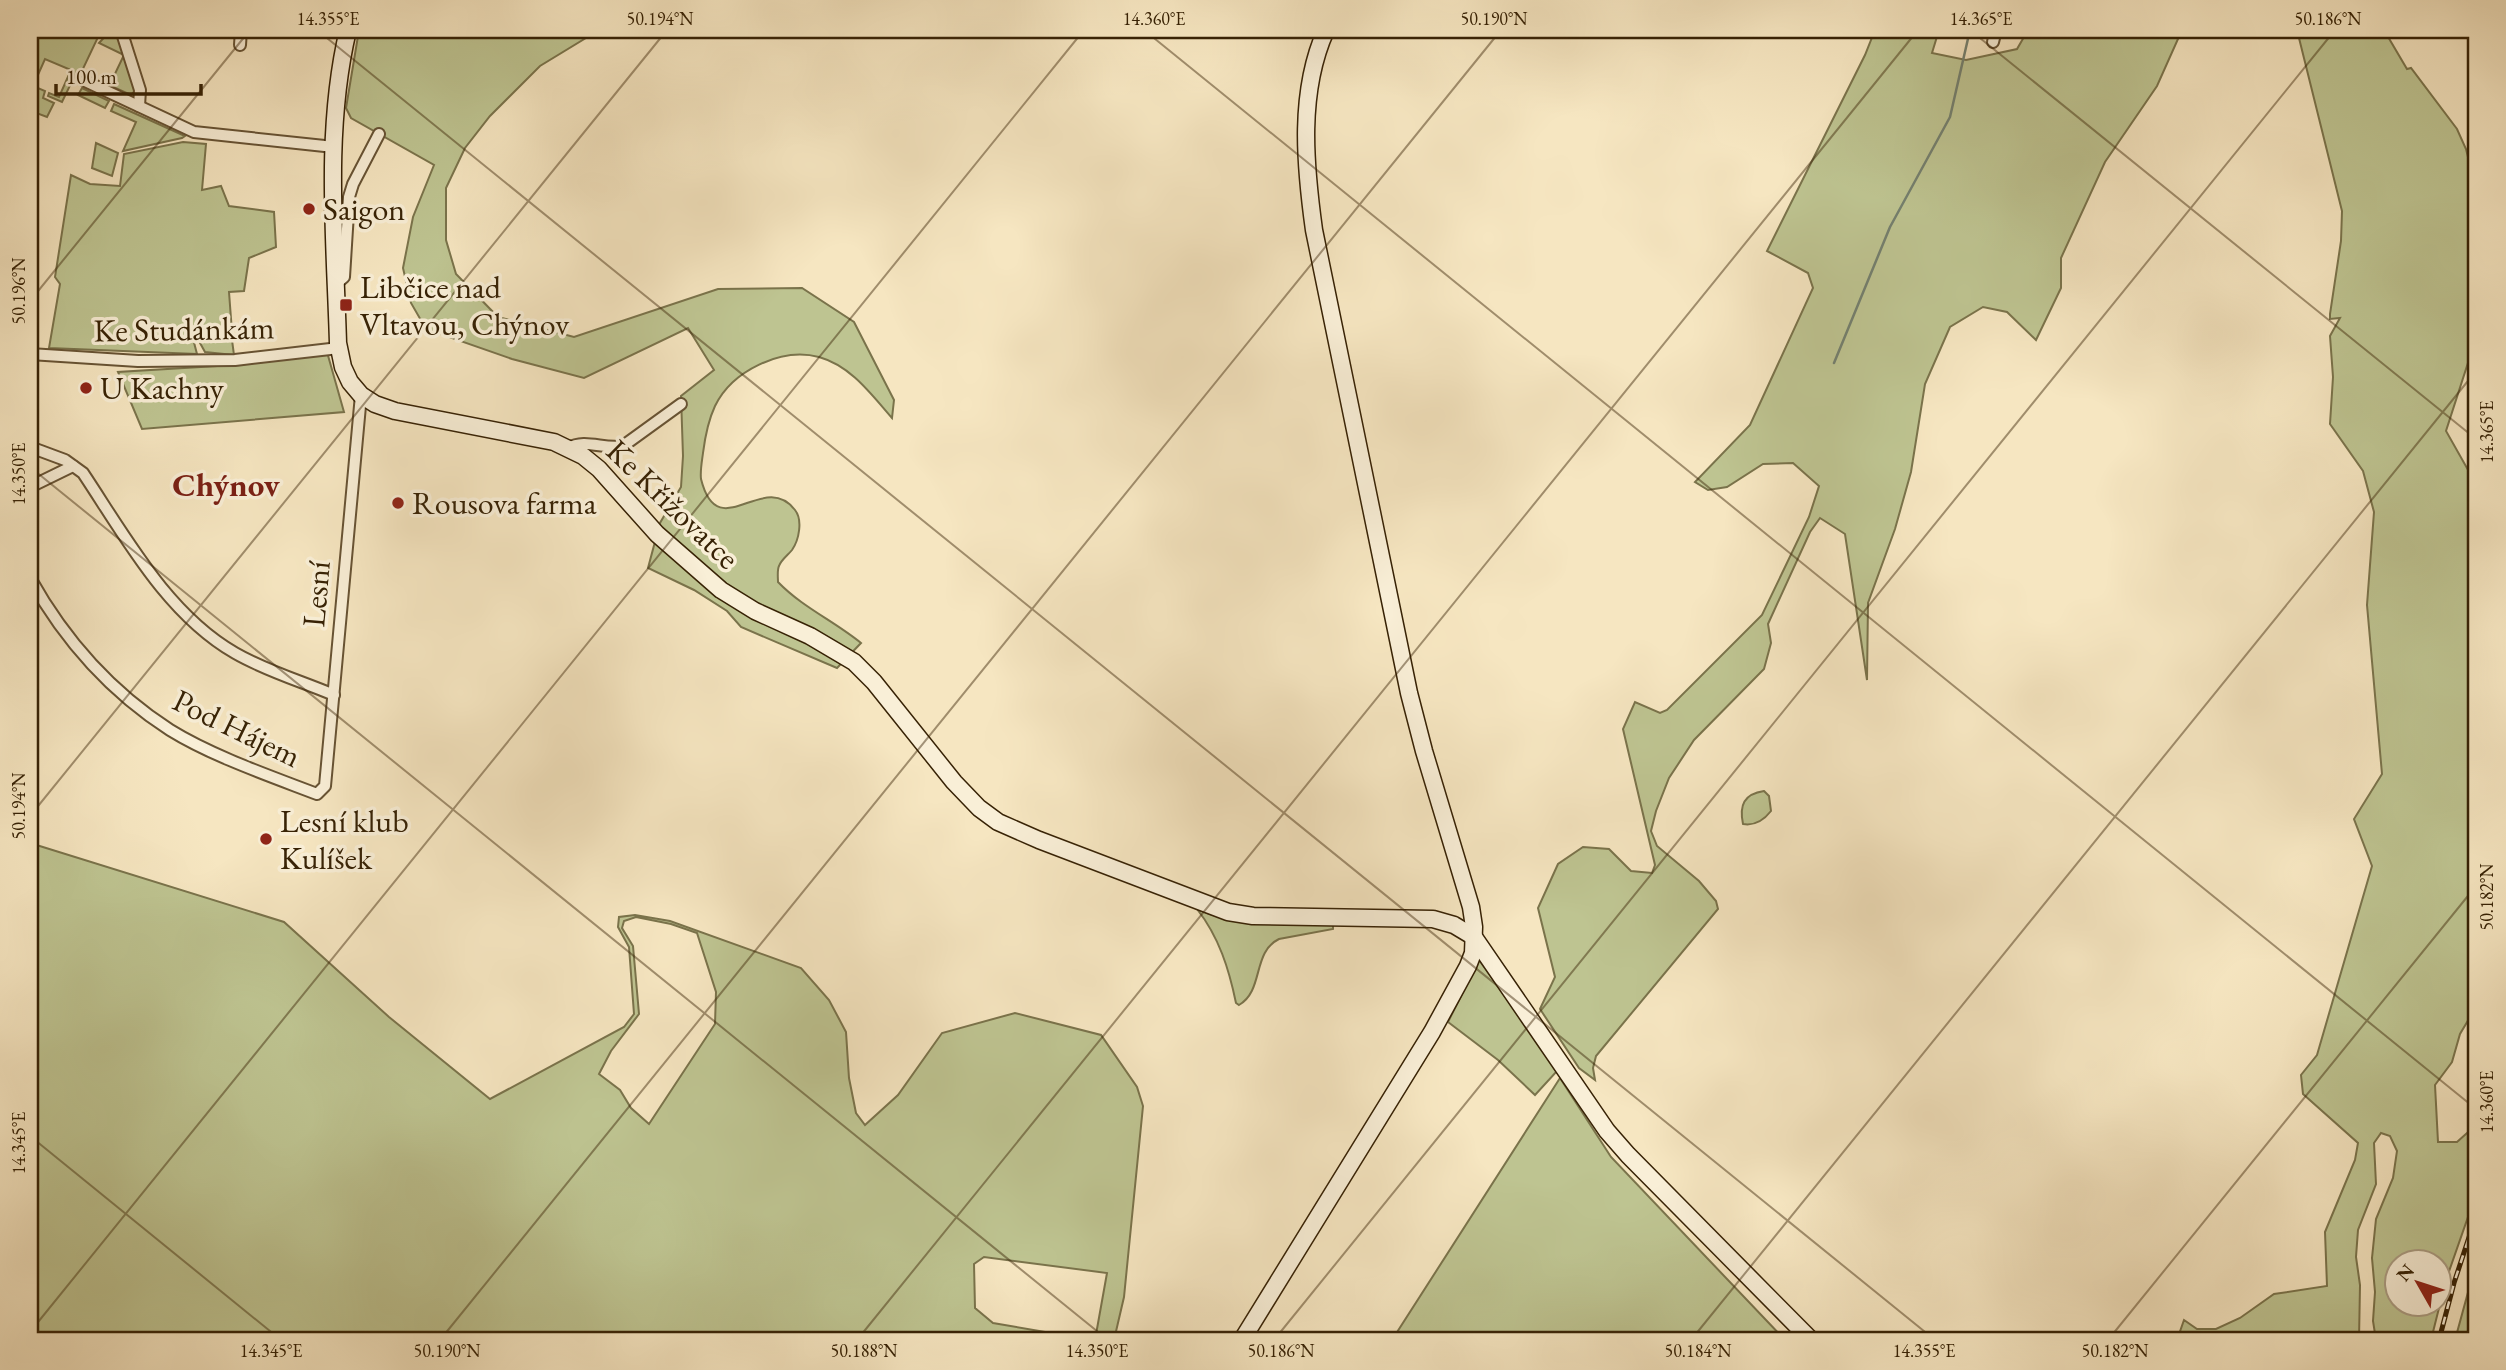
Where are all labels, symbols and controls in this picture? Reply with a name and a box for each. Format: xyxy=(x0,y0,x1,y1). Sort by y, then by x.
text: 14.355°E xyxy=(297,7,359,30)
text: 50.194°N xyxy=(627,7,694,30)
text: 14.360°E xyxy=(1123,7,1185,30)
text: 50.190°N xyxy=(1461,7,1528,30)
text: 14.365°E xyxy=(1950,7,2012,30)
text: 50.186°N xyxy=(2295,7,2362,30)
scale bar xyxy=(56,52,201,96)
text: 100 m xyxy=(66,63,117,90)
place label: Saigon xyxy=(323,188,405,230)
marker: Saigon xyxy=(301,201,317,217)
text: 50.196°N xyxy=(7,257,30,324)
place label: Libčice nad Vltavou, Chýnov xyxy=(360,266,570,345)
marker: Libčice nad Vltavou, Chýnov xyxy=(338,297,354,313)
street label: Ke Studánkám xyxy=(93,306,275,352)
place label: U Kachny xyxy=(100,367,225,409)
marker: U Kachny xyxy=(78,380,94,396)
text: 14.365°E xyxy=(2475,401,2498,463)
street label: Ke Křižovatce xyxy=(597,430,749,578)
text: 14.350°E xyxy=(7,443,30,505)
district label: Chýnov xyxy=(172,463,281,506)
place label: Rousova farma xyxy=(412,482,597,524)
marker: Rousova farma xyxy=(390,495,406,511)
street label: Lesní xyxy=(292,559,340,629)
street label: Pod Hájem xyxy=(166,679,308,777)
text: 50.194°N xyxy=(7,772,30,839)
place label: Lesní klub Kulíšek xyxy=(280,800,409,879)
marker: Lesní klub Kulíšek xyxy=(258,831,274,847)
text: 50.182°N xyxy=(2475,863,2498,930)
text: 14.360°E xyxy=(2475,1071,2498,1133)
text: 14.345°E xyxy=(7,1112,30,1174)
north arrow xyxy=(2384,1248,2454,1318)
text: N xyxy=(2391,1258,2420,1286)
text: 14.345°E xyxy=(240,1339,302,1362)
text: 50.190°N xyxy=(414,1339,481,1362)
text: 50.188°N xyxy=(831,1339,898,1362)
text: 14.350°E xyxy=(1066,1339,1128,1362)
text: 50.186°N xyxy=(1248,1339,1315,1362)
text: 50.184°N xyxy=(1665,1339,1732,1362)
text: 14.355°E xyxy=(1893,1339,1955,1362)
text: 50.182°N xyxy=(2082,1339,2149,1362)

